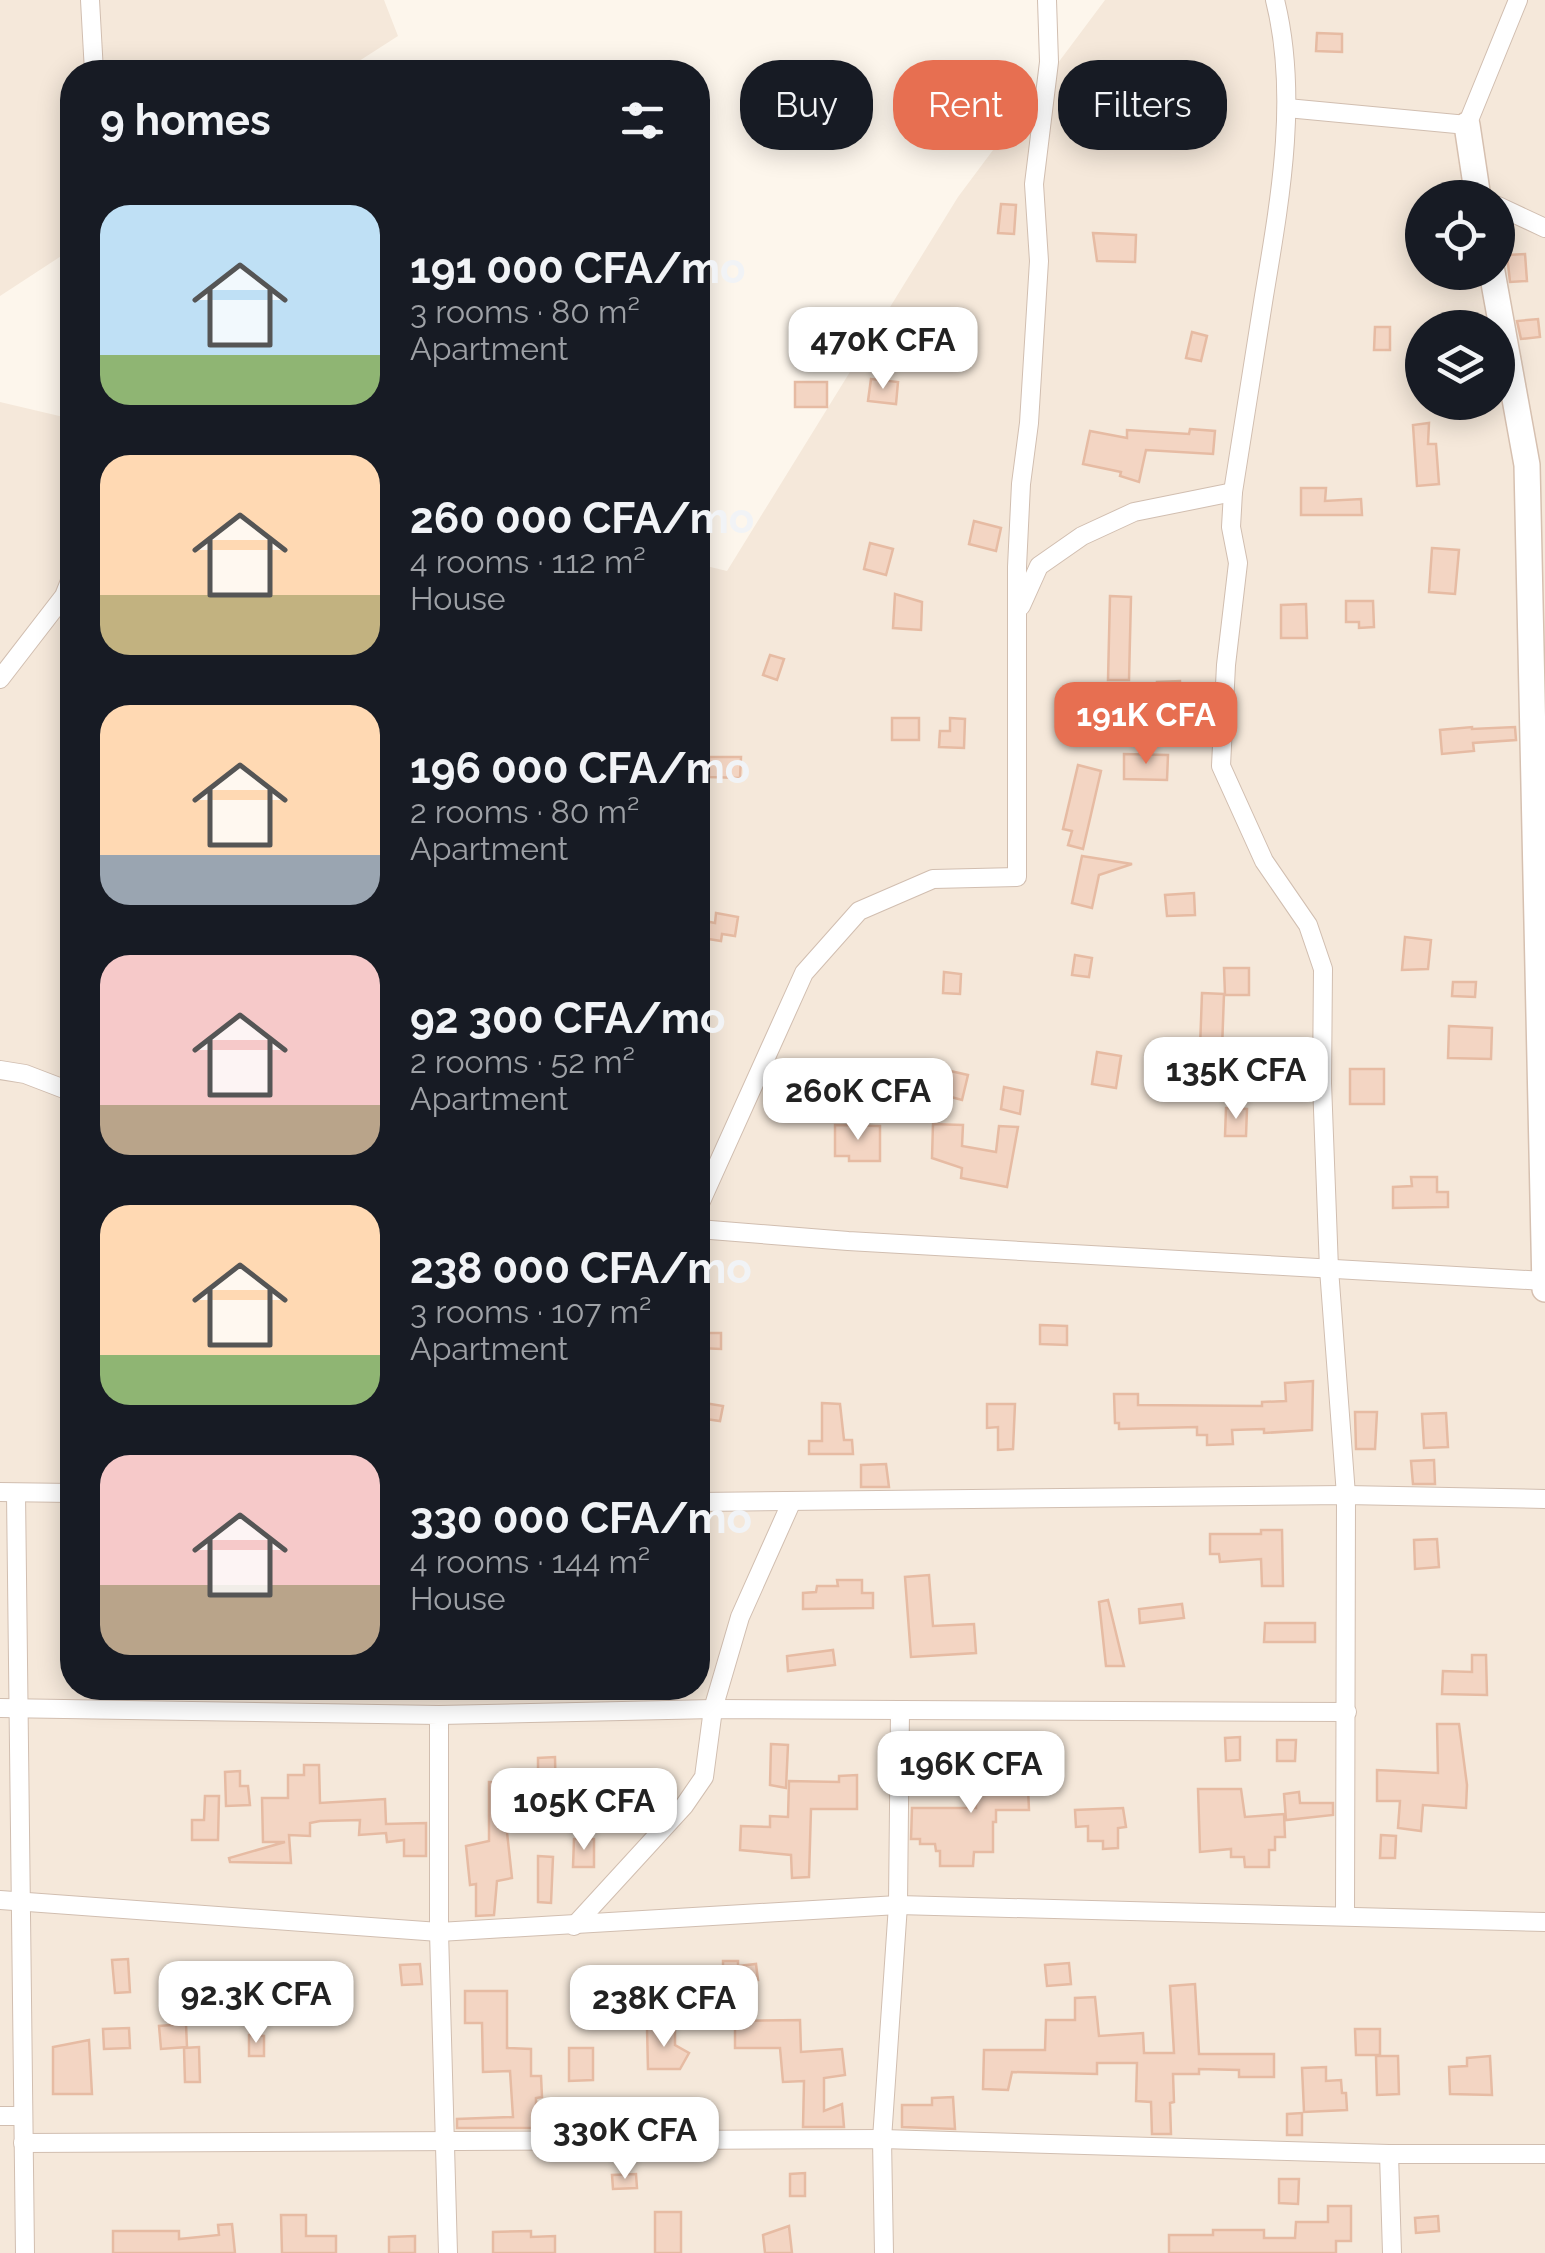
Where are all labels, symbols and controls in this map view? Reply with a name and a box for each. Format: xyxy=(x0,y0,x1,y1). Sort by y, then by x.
chip: Buy xyxy=(740,60,873,150)
chip: Rent xyxy=(893,60,1038,150)
chip: Filters xyxy=(1058,60,1227,150)
icon: filters xyxy=(615,93,670,148)
text: 9 homes xyxy=(100,96,271,145)
map controls xyxy=(1405,180,1515,420)
button: locate xyxy=(1405,180,1515,290)
text: 191 000 CFA/mo xyxy=(410,244,746,293)
icon: home xyxy=(180,245,300,365)
text: 3 rooms · 80 m² xyxy=(410,293,640,330)
pin: 470K CFA xyxy=(780,307,986,392)
button: layers xyxy=(1405,310,1515,420)
text: 470K CFA xyxy=(811,321,955,358)
text: Apartment xyxy=(410,330,568,367)
text: 260 000 CFA/mo xyxy=(410,494,754,543)
icon: home xyxy=(180,495,300,615)
text: 4 rooms · 112 m² xyxy=(410,543,646,580)
text: House xyxy=(410,580,506,617)
pin: 191K CFA xyxy=(1043,682,1249,767)
text: 191K CFA xyxy=(1076,696,1216,733)
text: 196 000 CFA/mo xyxy=(410,744,750,793)
icon: home xyxy=(180,745,300,865)
text: 2 rooms · 80 m² xyxy=(410,793,639,830)
text: Apartment xyxy=(410,830,568,867)
text: 92 300 CFA/mo xyxy=(410,994,725,1043)
icon: home xyxy=(180,995,300,1115)
pin: 135K CFA xyxy=(1133,1037,1339,1122)
text: 2 rooms · 52 m² xyxy=(410,1043,635,1080)
text: 135K CFA xyxy=(1166,1051,1306,1088)
pin: 260K CFA xyxy=(755,1058,961,1143)
text: 260K CFA xyxy=(785,1072,931,1109)
text: Apartment xyxy=(410,1080,568,1117)
text: 238 000 CFA/mo xyxy=(410,1244,752,1293)
icon: home xyxy=(180,1245,300,1365)
text: 3 rooms · 107 m² xyxy=(410,1293,651,1330)
text: Apartment xyxy=(410,1330,568,1367)
text: 330 000 CFA/mo xyxy=(410,1494,752,1543)
icon: home xyxy=(180,1495,300,1615)
text: 4 rooms · 144 m² xyxy=(410,1543,650,1580)
text: House xyxy=(410,1580,506,1617)
pin: 196K CFA xyxy=(868,1731,1074,1816)
text: 196K CFA xyxy=(900,1745,1042,1782)
pin: 105K CFA xyxy=(481,1768,687,1853)
text: 105K CFA xyxy=(513,1782,655,1819)
pin: 92.3K CFA xyxy=(142,1961,370,2046)
pin: 238K CFA xyxy=(561,1965,767,2050)
text: 92.3K CFA xyxy=(181,1975,331,2012)
text: 238K CFA xyxy=(592,1979,736,2016)
pin: 330K CFA xyxy=(522,2097,728,2182)
text: 330K CFA xyxy=(553,2111,697,2148)

